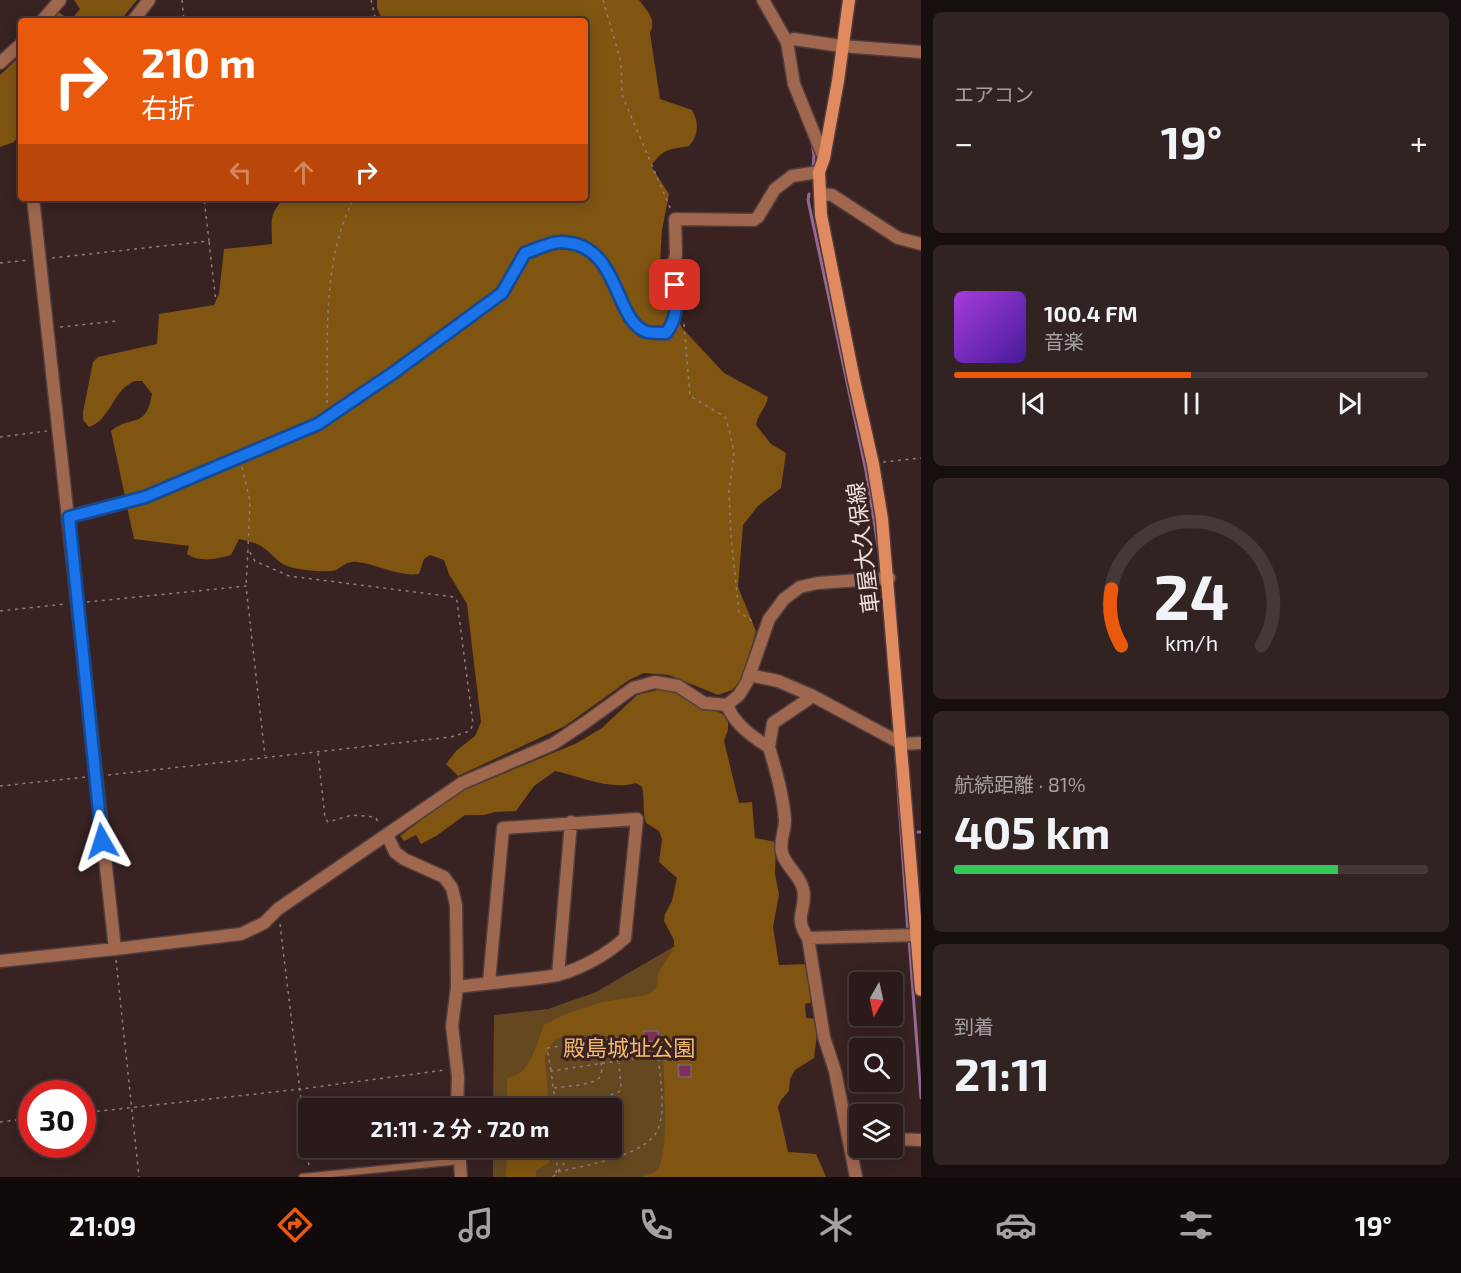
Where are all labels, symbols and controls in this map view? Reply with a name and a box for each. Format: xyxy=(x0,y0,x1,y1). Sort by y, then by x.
text: 210 m xyxy=(141,36,256,86)
icon: right xyxy=(42,42,120,120)
text: エアコン xyxy=(954,82,1034,106)
text: 右折 xyxy=(141,91,195,123)
text: 19° xyxy=(1161,114,1222,168)
text: − xyxy=(954,122,973,162)
text: + xyxy=(1410,122,1428,162)
icon: left xyxy=(224,156,257,189)
icon: ahead xyxy=(287,156,320,189)
icon: right xyxy=(350,156,383,189)
pin xyxy=(649,259,700,310)
icon: arrive xyxy=(658,268,691,301)
text: 100.4 FM xyxy=(1044,300,1138,326)
text: 音楽 xyxy=(1044,329,1084,353)
icon: previous xyxy=(1017,387,1050,420)
icon: pause xyxy=(1175,387,1208,420)
icon: next xyxy=(1333,387,1366,420)
street label: 車屋大久保線 xyxy=(841,481,883,615)
text: 24 xyxy=(1153,558,1229,633)
text: km/h xyxy=(1164,630,1218,655)
text: 航続距離 · 81% xyxy=(954,772,1086,796)
text: 405 km xyxy=(954,804,1110,858)
position arrow xyxy=(70,809,134,873)
north arrow xyxy=(849,972,903,1026)
map controls xyxy=(849,972,903,1158)
text: 到着 xyxy=(954,1014,994,1038)
park label: 殿島城址公園 xyxy=(563,1034,695,1060)
button: search xyxy=(849,1038,903,1092)
text: 21:11 xyxy=(954,1046,1050,1100)
speed limit sign: 30 xyxy=(18,1080,96,1158)
button: layers xyxy=(849,1104,903,1158)
text: 21:11 · 2 分 · 720 m xyxy=(371,1115,549,1141)
icon: directions xyxy=(274,1204,316,1246)
icon: music xyxy=(455,1204,497,1246)
icon: phone xyxy=(635,1204,677,1246)
icon: climate xyxy=(815,1204,857,1246)
icon: car xyxy=(995,1204,1037,1246)
icon: filters xyxy=(1175,1204,1217,1246)
text: 21:09 xyxy=(69,1209,136,1241)
text: 19° xyxy=(1355,1209,1392,1241)

